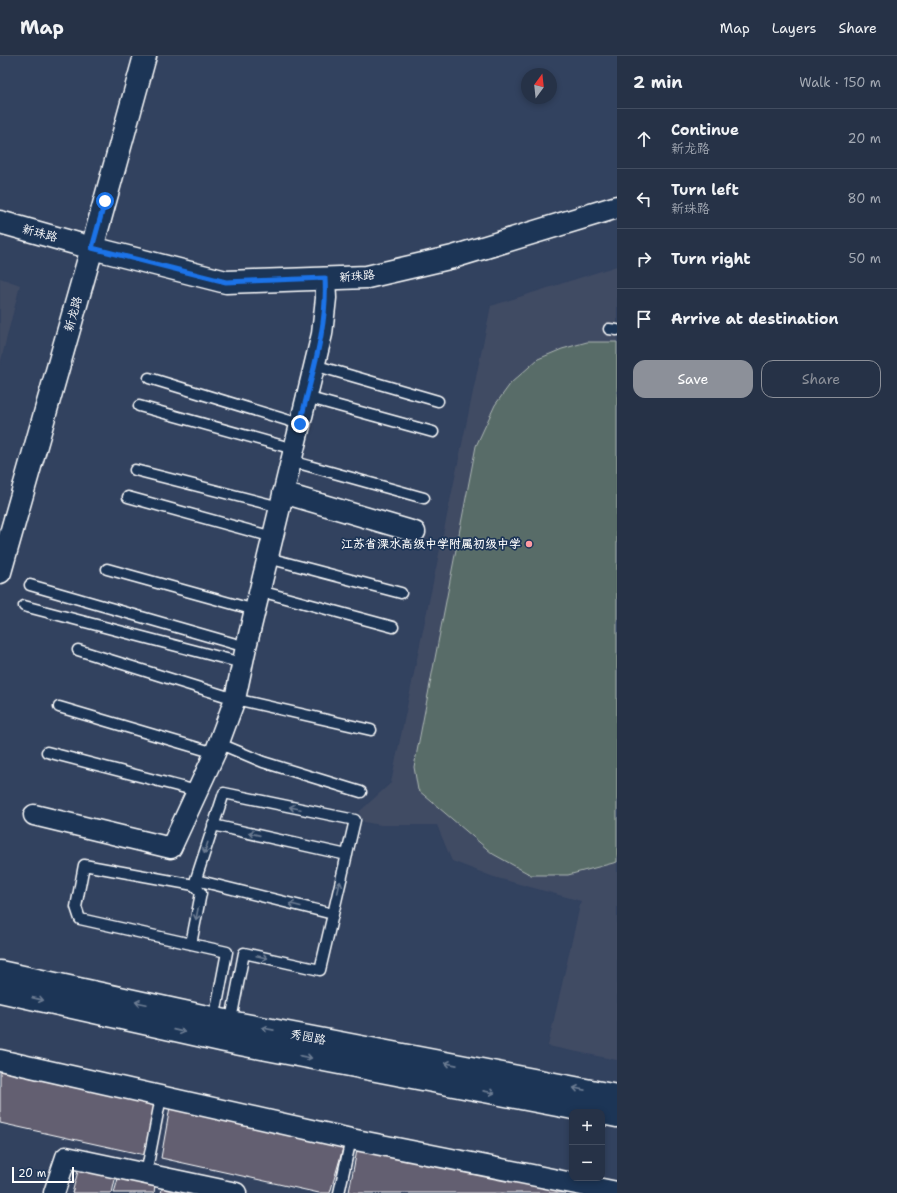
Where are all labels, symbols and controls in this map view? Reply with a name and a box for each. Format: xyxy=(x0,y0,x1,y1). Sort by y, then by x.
text: Map xyxy=(20,15,64,40)
text: Map xyxy=(720,19,750,37)
text: Layers xyxy=(772,19,816,37)
text: Share xyxy=(838,19,877,37)
north arrow xyxy=(521,68,557,104)
text: 2 min xyxy=(633,71,683,93)
text: Walk · 150 m xyxy=(799,74,881,91)
text: Continue xyxy=(671,120,739,140)
icon: ahead xyxy=(633,128,655,150)
text: 20 m xyxy=(848,130,881,147)
text: 新龙路 xyxy=(671,140,710,157)
text: Turn left xyxy=(671,180,739,200)
icon: left xyxy=(633,188,655,210)
text: 80 m xyxy=(847,190,881,207)
route start xyxy=(96,192,114,210)
text: 新珠路 xyxy=(671,200,710,217)
street label: 新珠路 xyxy=(21,221,59,245)
icon: right xyxy=(633,248,655,270)
text: Turn right xyxy=(671,249,751,269)
text: 50 m xyxy=(848,250,881,267)
street label: 新珠路 xyxy=(338,266,376,286)
street label: 新龙路 xyxy=(60,294,86,334)
icon: arrive xyxy=(633,308,655,330)
text: Arrive at destination xyxy=(671,309,839,329)
button: Save xyxy=(633,360,753,398)
button: Share xyxy=(761,360,881,398)
route end xyxy=(291,415,309,433)
place label: 江苏省溧水高级中学附属初级中学 xyxy=(341,536,521,552)
marker: 江苏省溧水高级中学附属初级中学 xyxy=(524,539,534,549)
one-way arrow xyxy=(289,803,302,811)
one-way arrow xyxy=(248,830,261,838)
one-way arrow xyxy=(202,841,209,854)
one-way arrow xyxy=(335,881,343,894)
one-way arrow xyxy=(289,900,302,908)
one-way arrow xyxy=(193,907,201,920)
one-way arrow xyxy=(255,953,268,961)
one-way arrow xyxy=(31,996,44,1004)
one-way arrow xyxy=(135,998,148,1006)
one-way arrow xyxy=(262,1025,275,1033)
street label: 秀园路 xyxy=(289,1026,327,1048)
one-way arrow xyxy=(172,1027,185,1035)
one-way arrow xyxy=(299,1053,312,1061)
one-way arrow xyxy=(445,1060,458,1068)
one-way arrow xyxy=(573,1084,586,1092)
one-way arrow xyxy=(482,1088,495,1096)
map controls xyxy=(569,1109,605,1181)
button: + xyxy=(569,1109,605,1145)
button: − xyxy=(569,1145,605,1181)
scale bar xyxy=(12,1165,74,1184)
text: 20 m xyxy=(18,1166,46,1181)

